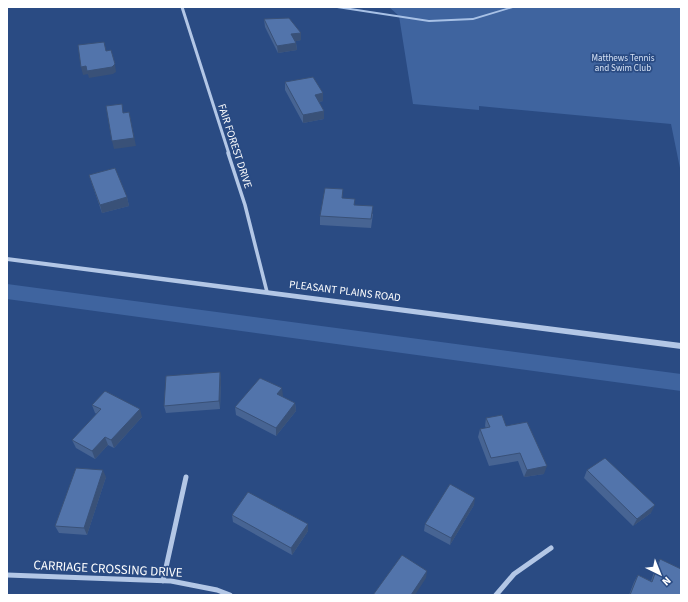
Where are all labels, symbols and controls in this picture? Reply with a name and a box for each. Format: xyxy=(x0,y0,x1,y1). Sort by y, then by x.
park label: Matthews Tennis and Swim Club xyxy=(592,52,655,75)
street label: FAIR FOREST DRIVE xyxy=(214,102,256,190)
street label: PLEASANT PLAINS ROAD xyxy=(288,277,402,305)
north arrow xyxy=(640,554,680,594)
street label: CARRIAGE CROSSING DRIVE xyxy=(33,556,183,582)
text: N xyxy=(659,573,674,589)

